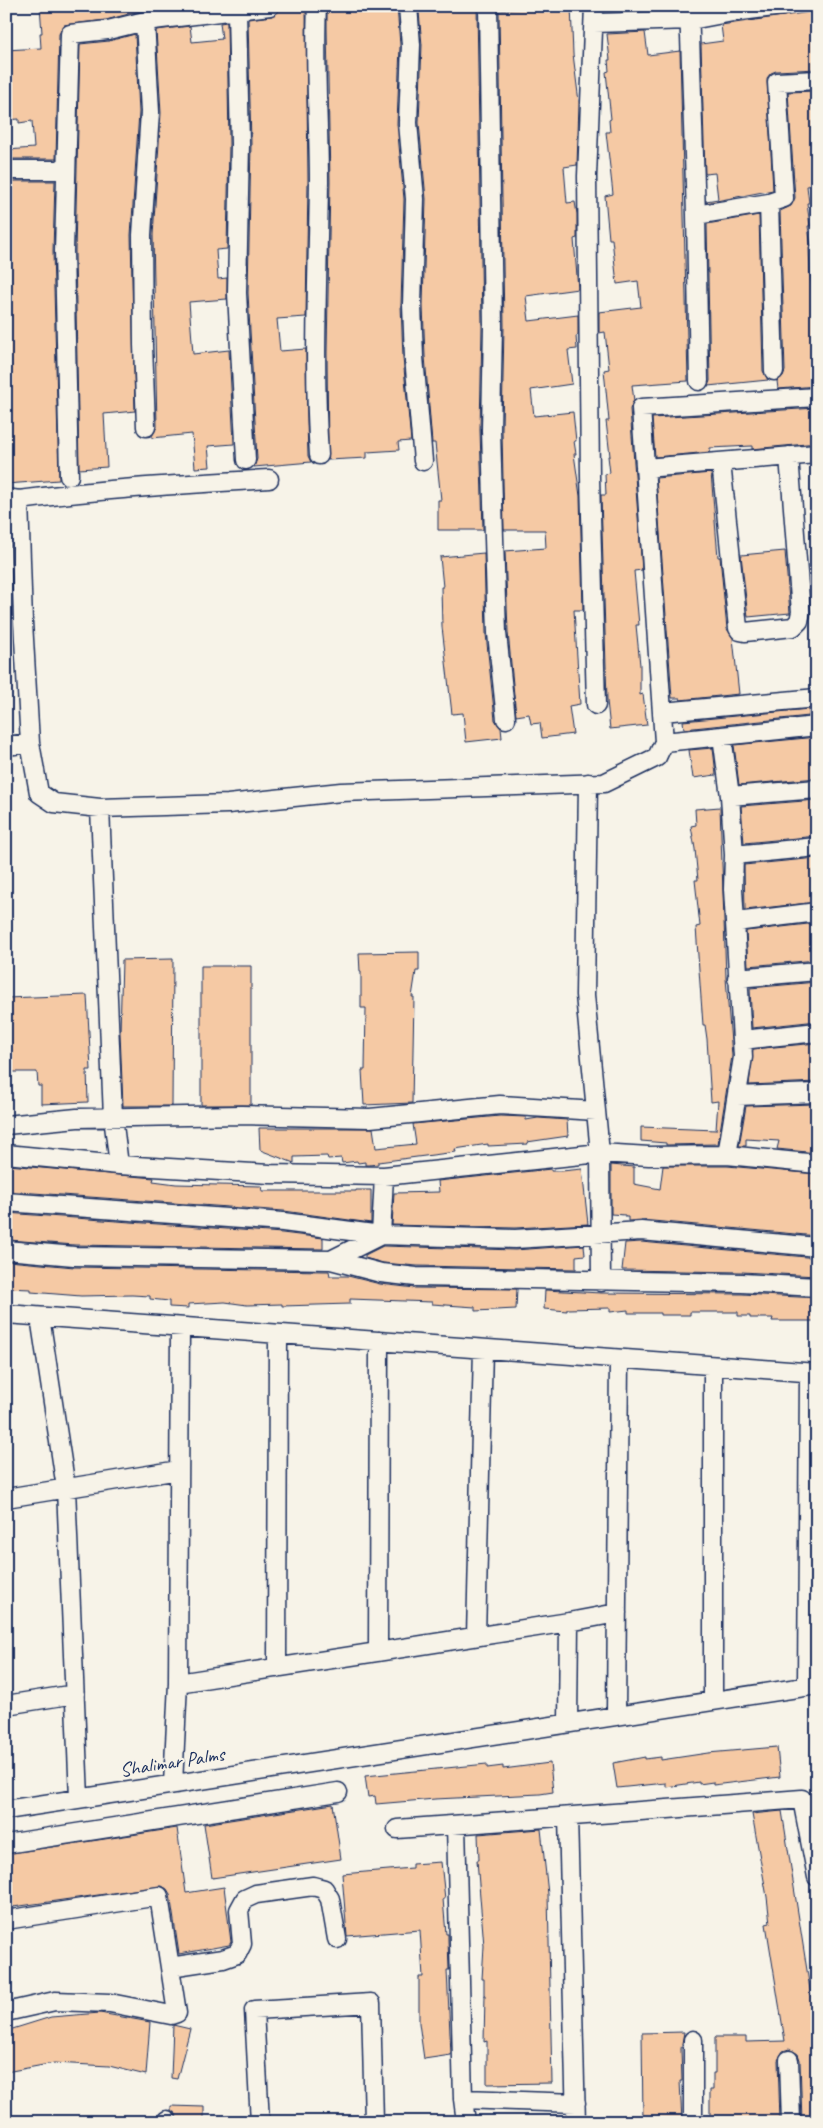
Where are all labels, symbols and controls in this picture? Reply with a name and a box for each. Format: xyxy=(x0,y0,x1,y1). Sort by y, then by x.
street label: Shalimar Palms xyxy=(118,1741,228,1783)

